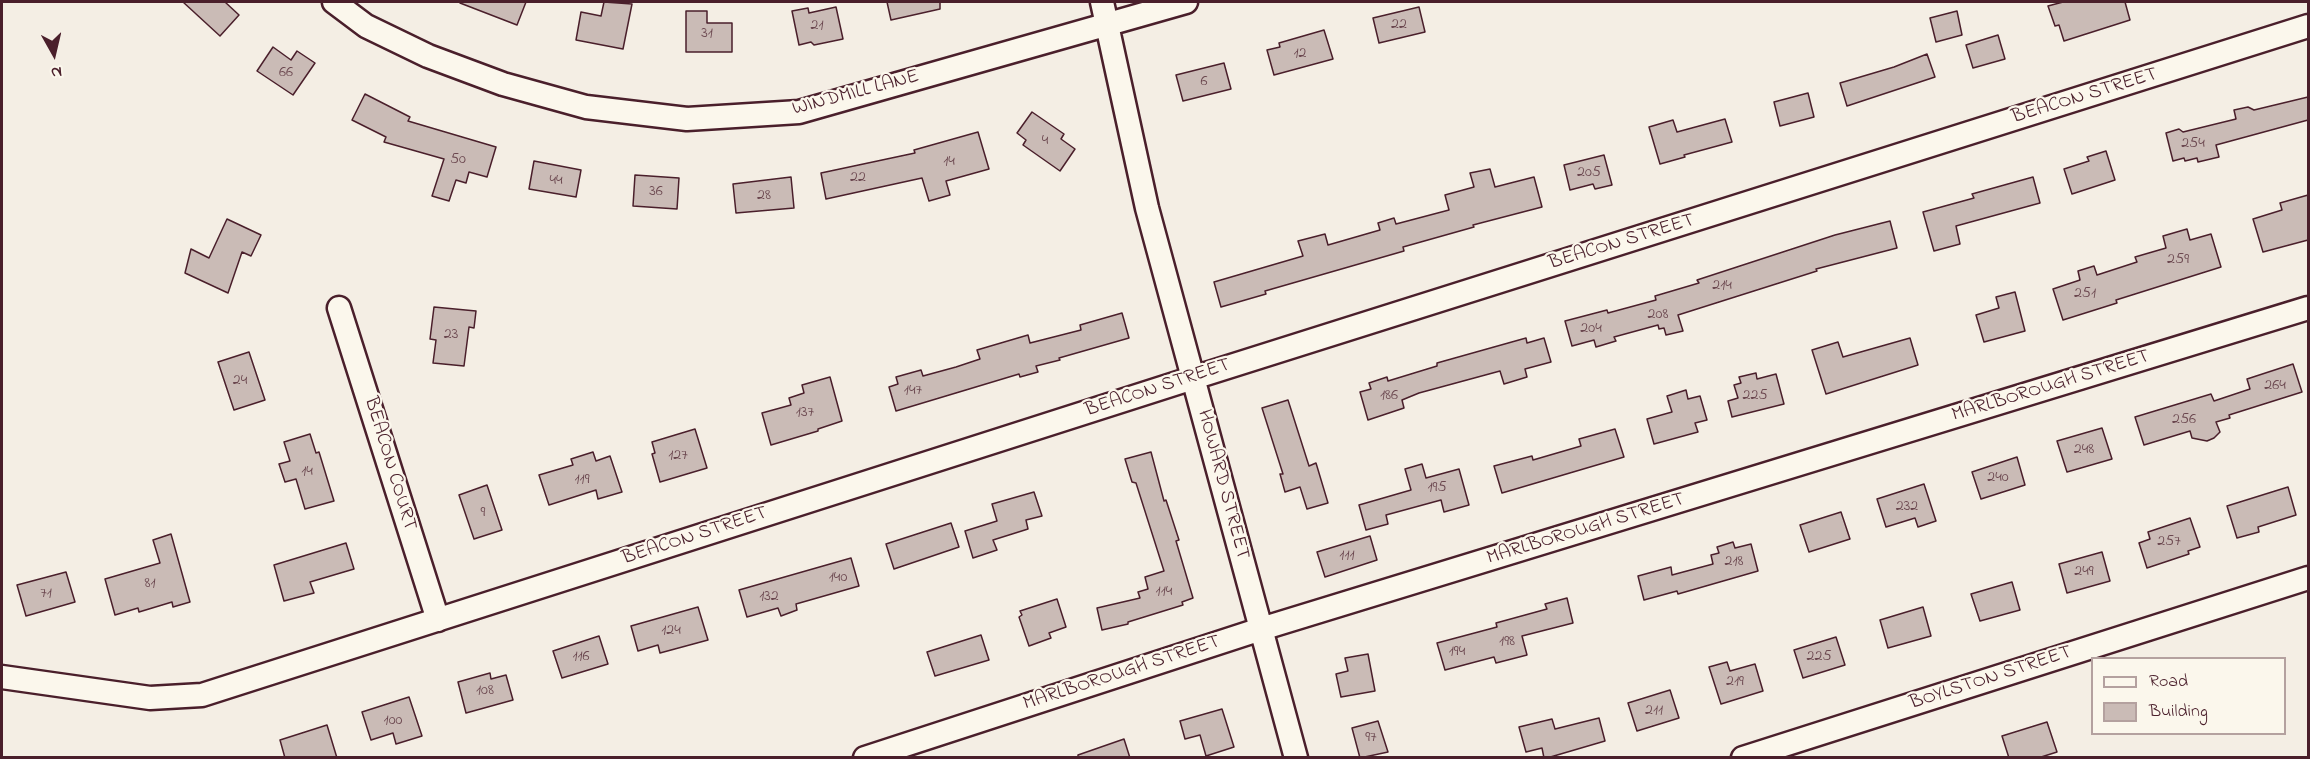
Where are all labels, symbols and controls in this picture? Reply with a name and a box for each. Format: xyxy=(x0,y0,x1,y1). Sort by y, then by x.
house number: 22 xyxy=(1391,15,1407,35)
house number: 21 xyxy=(810,16,824,36)
north arrow xyxy=(24,24,84,84)
house number: 31 xyxy=(701,24,713,44)
house number: 12 xyxy=(1293,44,1307,64)
text: N xyxy=(49,59,64,84)
house number: 66 xyxy=(279,63,293,83)
street label: BEACON STREET xyxy=(2009,63,2161,131)
street label: WINDMILL LANE xyxy=(790,66,922,122)
house number: 6 xyxy=(1200,72,1208,92)
house number: 4 xyxy=(1042,131,1048,151)
house number: 254 xyxy=(2181,134,2205,154)
house number: 50 xyxy=(450,150,466,170)
house number: 14 xyxy=(943,152,955,172)
house number: 205 xyxy=(1577,163,1601,183)
house number: 22 xyxy=(850,168,866,188)
house number: 44 xyxy=(549,171,563,191)
house number: 36 xyxy=(649,182,663,202)
house number: 28 xyxy=(757,186,771,206)
street label: BEACON STREET xyxy=(1546,209,1698,277)
house number: 259 xyxy=(2167,250,2189,270)
house number: 214 xyxy=(1712,276,1732,296)
house number: 251 xyxy=(2074,284,2096,304)
house number: 208 xyxy=(1648,305,1668,325)
house number: 204 xyxy=(1580,319,1602,339)
house number: 23 xyxy=(444,325,458,345)
street label: MARLBOROUGH STREET xyxy=(1949,345,2153,429)
street label: BEACON STREET xyxy=(1082,354,1234,424)
house number: 24 xyxy=(233,371,247,391)
house number: 264 xyxy=(2264,376,2286,396)
house number: 147 xyxy=(904,381,922,401)
house number: 186 xyxy=(1380,386,1398,406)
house number: 225 xyxy=(1742,386,1768,406)
street label: BEACON COURT xyxy=(357,394,421,534)
house number: 137 xyxy=(796,403,814,423)
street label: HOWARD STREET xyxy=(1190,407,1254,563)
house number: 256 xyxy=(2172,410,2196,430)
house number: 248 xyxy=(2074,440,2094,460)
house number: 127 xyxy=(668,446,688,466)
house number: 14 xyxy=(301,462,313,482)
house number: 240 xyxy=(1987,468,2009,488)
house number: 119 xyxy=(575,470,589,490)
house number: 195 xyxy=(1427,478,1447,498)
street label: MARLBOROUGH STREET xyxy=(1484,488,1688,572)
house number: 232 xyxy=(1896,497,1918,517)
street label: BEACON STREET xyxy=(619,502,771,572)
house number: 9 xyxy=(481,503,485,523)
house number: 257 xyxy=(2157,532,2181,552)
house number: 111 xyxy=(1339,546,1355,566)
house number: 218 xyxy=(1724,552,1744,572)
house number: 249 xyxy=(2074,562,2094,582)
house number: 140 xyxy=(829,568,847,588)
house number: 81 xyxy=(144,574,156,594)
house number: 114 xyxy=(1156,582,1172,602)
house number: 71 xyxy=(40,584,52,604)
house number: 132 xyxy=(759,587,779,607)
house number: 124 xyxy=(661,621,681,641)
street label: MARLBOROUGH STREET xyxy=(1021,631,1223,717)
house number: 198 xyxy=(1499,632,1515,652)
house number: 194 xyxy=(1449,642,1465,662)
street label: BOYLSTON STREET xyxy=(1907,642,2075,716)
house number: 116 xyxy=(572,647,590,667)
house number: 225 xyxy=(1806,647,1832,667)
legend xyxy=(2091,657,2286,735)
text: Road xyxy=(2149,669,2188,695)
house number: 219 xyxy=(1726,672,1744,692)
house number: 108 xyxy=(476,681,494,701)
text: Building xyxy=(2149,699,2208,725)
house number: 211 xyxy=(1645,701,1663,721)
house number: 100 xyxy=(384,711,402,731)
house number: 97 xyxy=(1365,728,1377,748)

